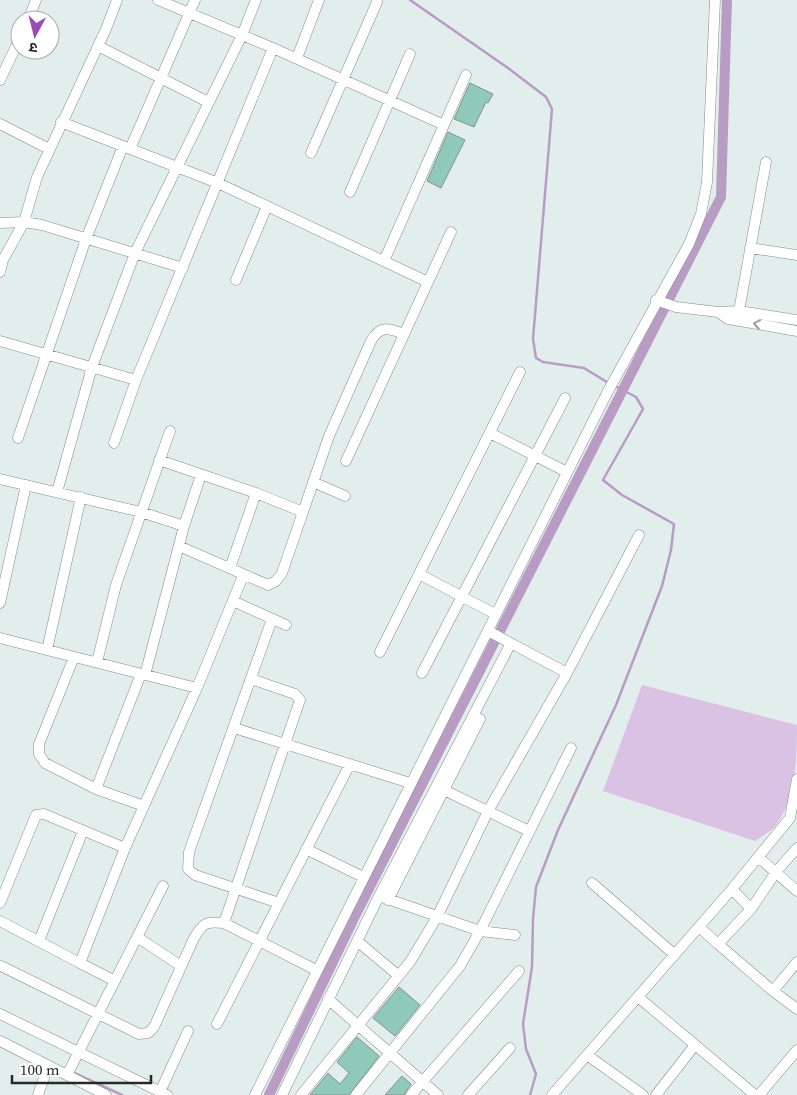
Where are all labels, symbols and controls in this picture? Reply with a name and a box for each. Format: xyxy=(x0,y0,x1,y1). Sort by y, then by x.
north arrow xyxy=(10,10,60,60)
text: उ xyxy=(27,37,39,58)
one-way arrow xyxy=(752,319,761,329)
scale bar xyxy=(12,1052,151,1084)
text: 100 m xyxy=(20,1059,60,1080)

